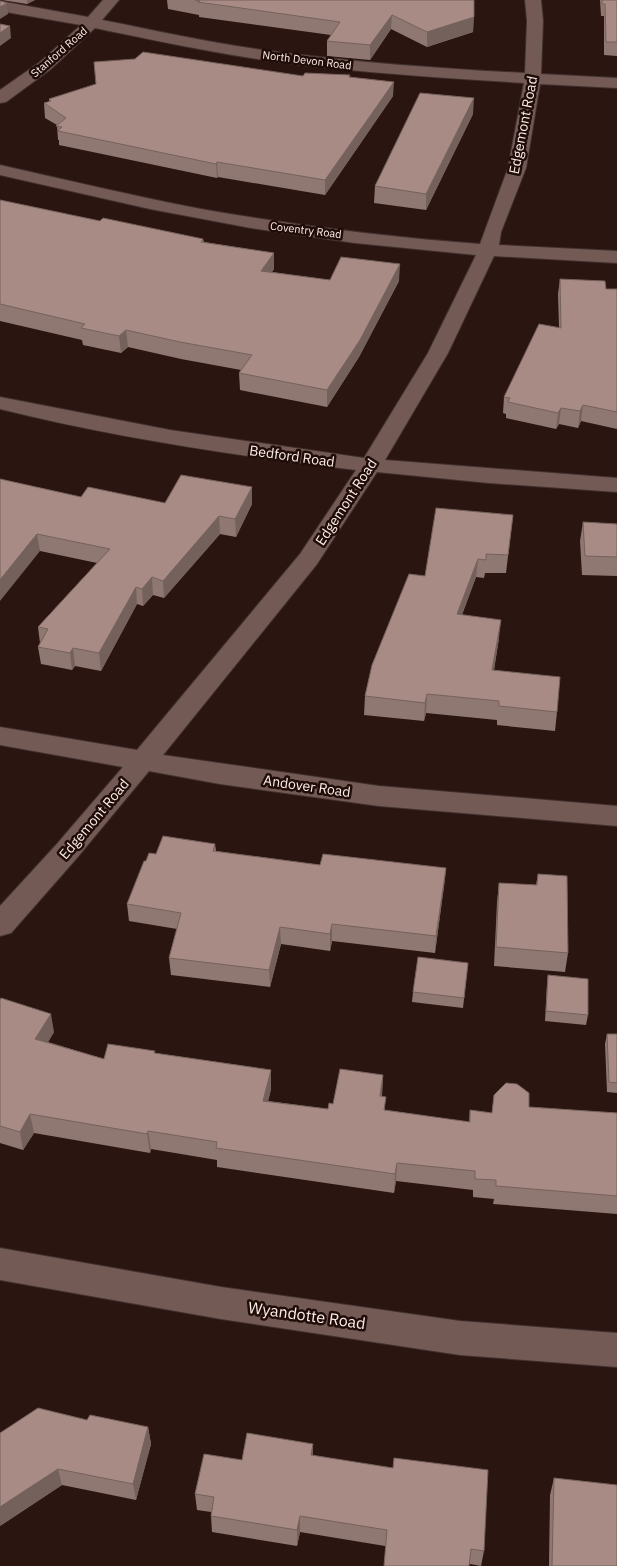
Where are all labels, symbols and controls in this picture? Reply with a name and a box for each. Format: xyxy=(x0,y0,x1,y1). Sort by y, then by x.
street label: Stanford Road xyxy=(28,24,90,80)
street label: North Devon Road xyxy=(262,48,352,72)
street label: Edgemont Road xyxy=(505,74,541,176)
street label: Coventry Road xyxy=(269,219,343,241)
street label: Bedford Road xyxy=(248,441,336,471)
street label: Edgemont Road xyxy=(311,455,381,549)
street label: Andover Road xyxy=(262,771,352,801)
street label: Edgemont Road xyxy=(55,775,133,863)
street label: Wyandotte Road xyxy=(247,1297,367,1333)

